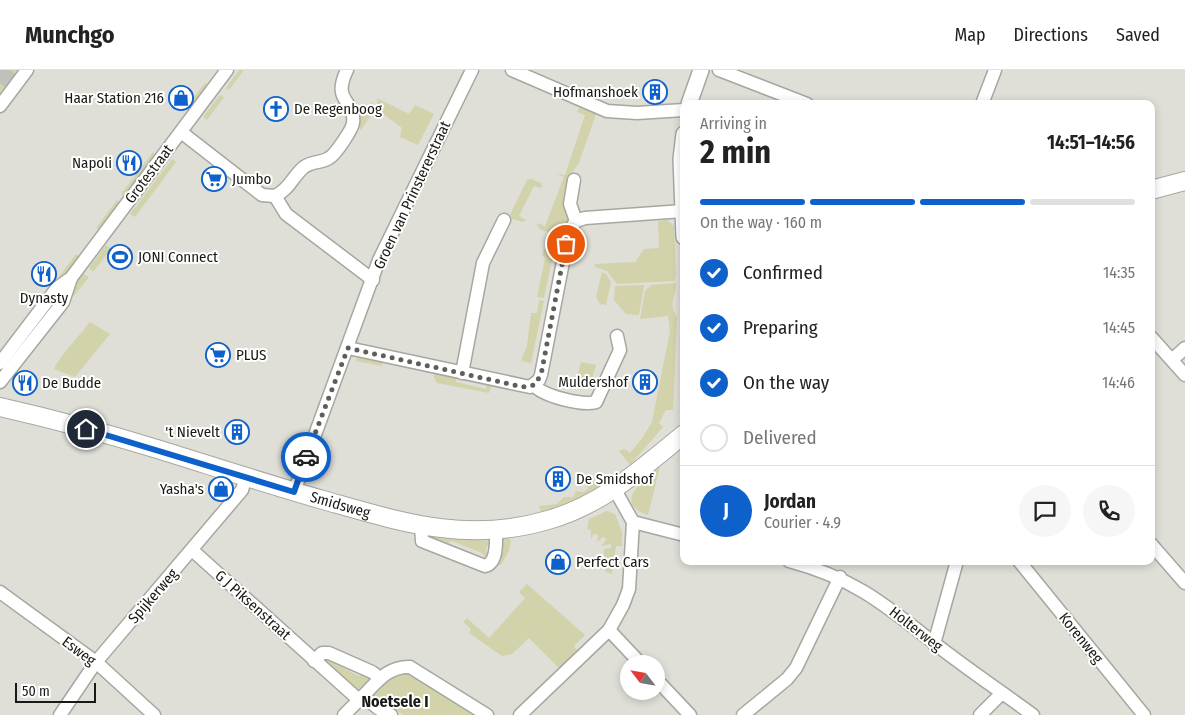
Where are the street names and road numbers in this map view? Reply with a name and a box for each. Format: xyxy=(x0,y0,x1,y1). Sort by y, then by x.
street label: Groen van Prinstererstraat xyxy=(370,118,454,272)
street label: Grotestraat xyxy=(121,141,177,207)
street label: Smidsweg xyxy=(308,488,372,522)
street label: Spijkerweg xyxy=(124,565,182,627)
street label: G J Piksenstraat xyxy=(211,566,295,644)
street label: Holterweg xyxy=(886,603,946,655)
street label: Korenweg xyxy=(1055,609,1107,667)
street label: Esweg xyxy=(59,633,99,669)

